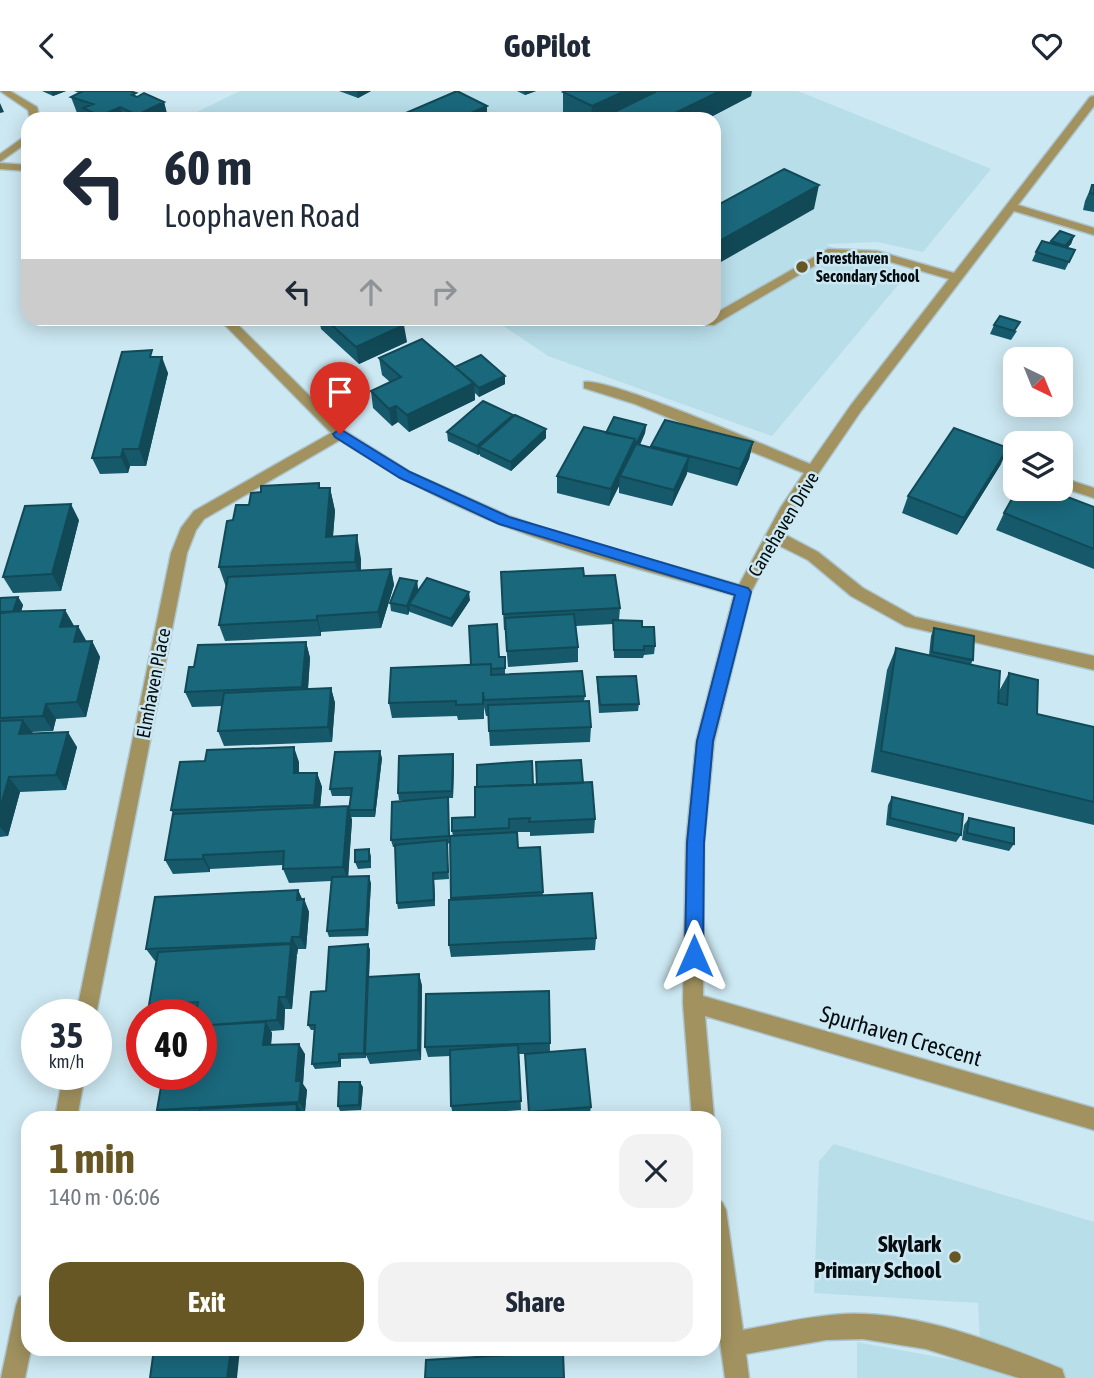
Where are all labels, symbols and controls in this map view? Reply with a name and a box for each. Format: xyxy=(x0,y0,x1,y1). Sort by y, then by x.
icon: back xyxy=(28,27,66,65)
text: GoPilot xyxy=(503,27,591,64)
icon: heart xyxy=(1028,27,1066,65)
text: 60 m xyxy=(164,139,252,195)
icon: left xyxy=(49,140,140,231)
text: Loophaven Road xyxy=(164,197,360,234)
place label: Foresthaven Secondary School xyxy=(816,249,920,285)
marker: Foresthaven Secondary School xyxy=(794,259,810,275)
icon: left xyxy=(279,273,317,311)
icon: ahead xyxy=(352,273,390,311)
icon: right xyxy=(425,273,463,311)
north arrow xyxy=(1003,347,1073,417)
map controls xyxy=(1003,347,1073,501)
pin xyxy=(310,362,370,434)
icon: arrive xyxy=(321,373,359,411)
button: layers xyxy=(1003,431,1073,501)
street label: Canehaven Drive xyxy=(743,468,823,580)
street label: Elmhaven Place xyxy=(132,626,174,740)
position arrow xyxy=(657,919,731,993)
speed limit sign: 40 xyxy=(126,999,217,1090)
street label: Spurhaven Crescent xyxy=(817,1001,985,1071)
text: 35 xyxy=(50,1015,83,1055)
text: km/h xyxy=(49,1051,84,1072)
text: 1 min xyxy=(49,1134,135,1182)
button: close xyxy=(619,1134,693,1208)
text: 140 m · 06:06 xyxy=(49,1184,160,1210)
place label: Skylark Primary School xyxy=(814,1231,942,1283)
marker: Skylark Primary School xyxy=(947,1249,963,1265)
button: Exit xyxy=(49,1262,364,1342)
button: Share xyxy=(378,1262,693,1342)

